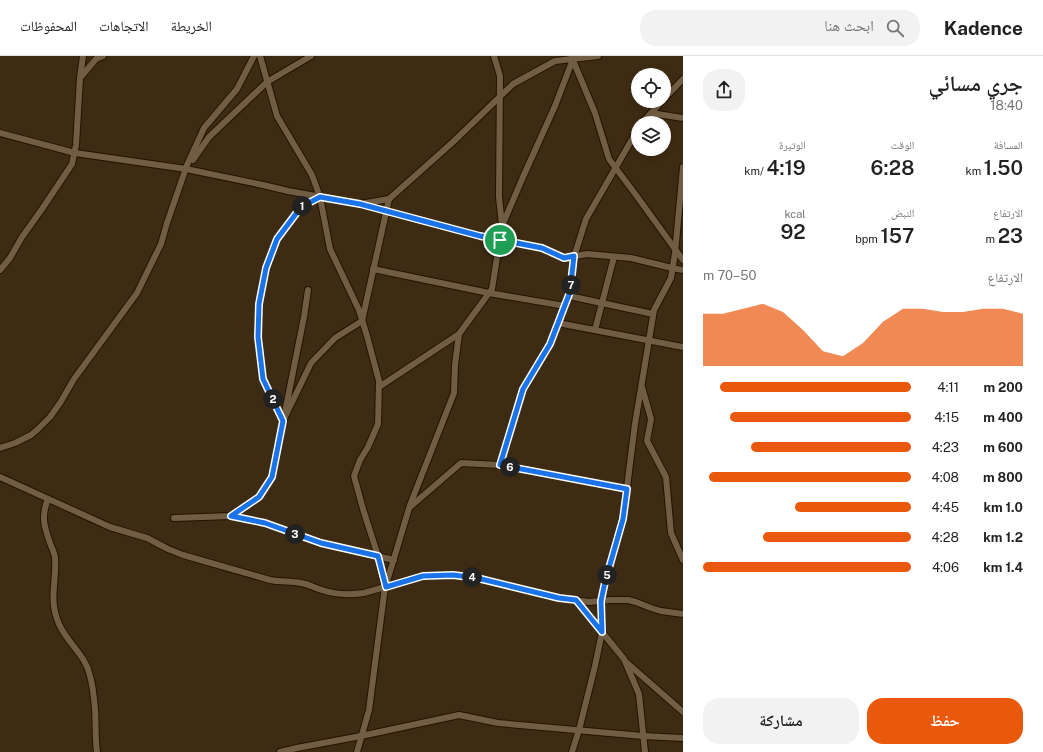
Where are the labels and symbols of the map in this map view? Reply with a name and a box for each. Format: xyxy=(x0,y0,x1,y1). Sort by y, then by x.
pin: 1 xyxy=(292,196,312,216)
pin xyxy=(483,223,517,257)
pin: 7 xyxy=(561,275,581,295)
pin: 2 xyxy=(263,389,283,409)
pin: 6 xyxy=(500,457,520,477)
pin: 3 xyxy=(285,524,305,544)
pin: 5 xyxy=(597,565,617,585)
pin: 4 xyxy=(462,567,482,587)

